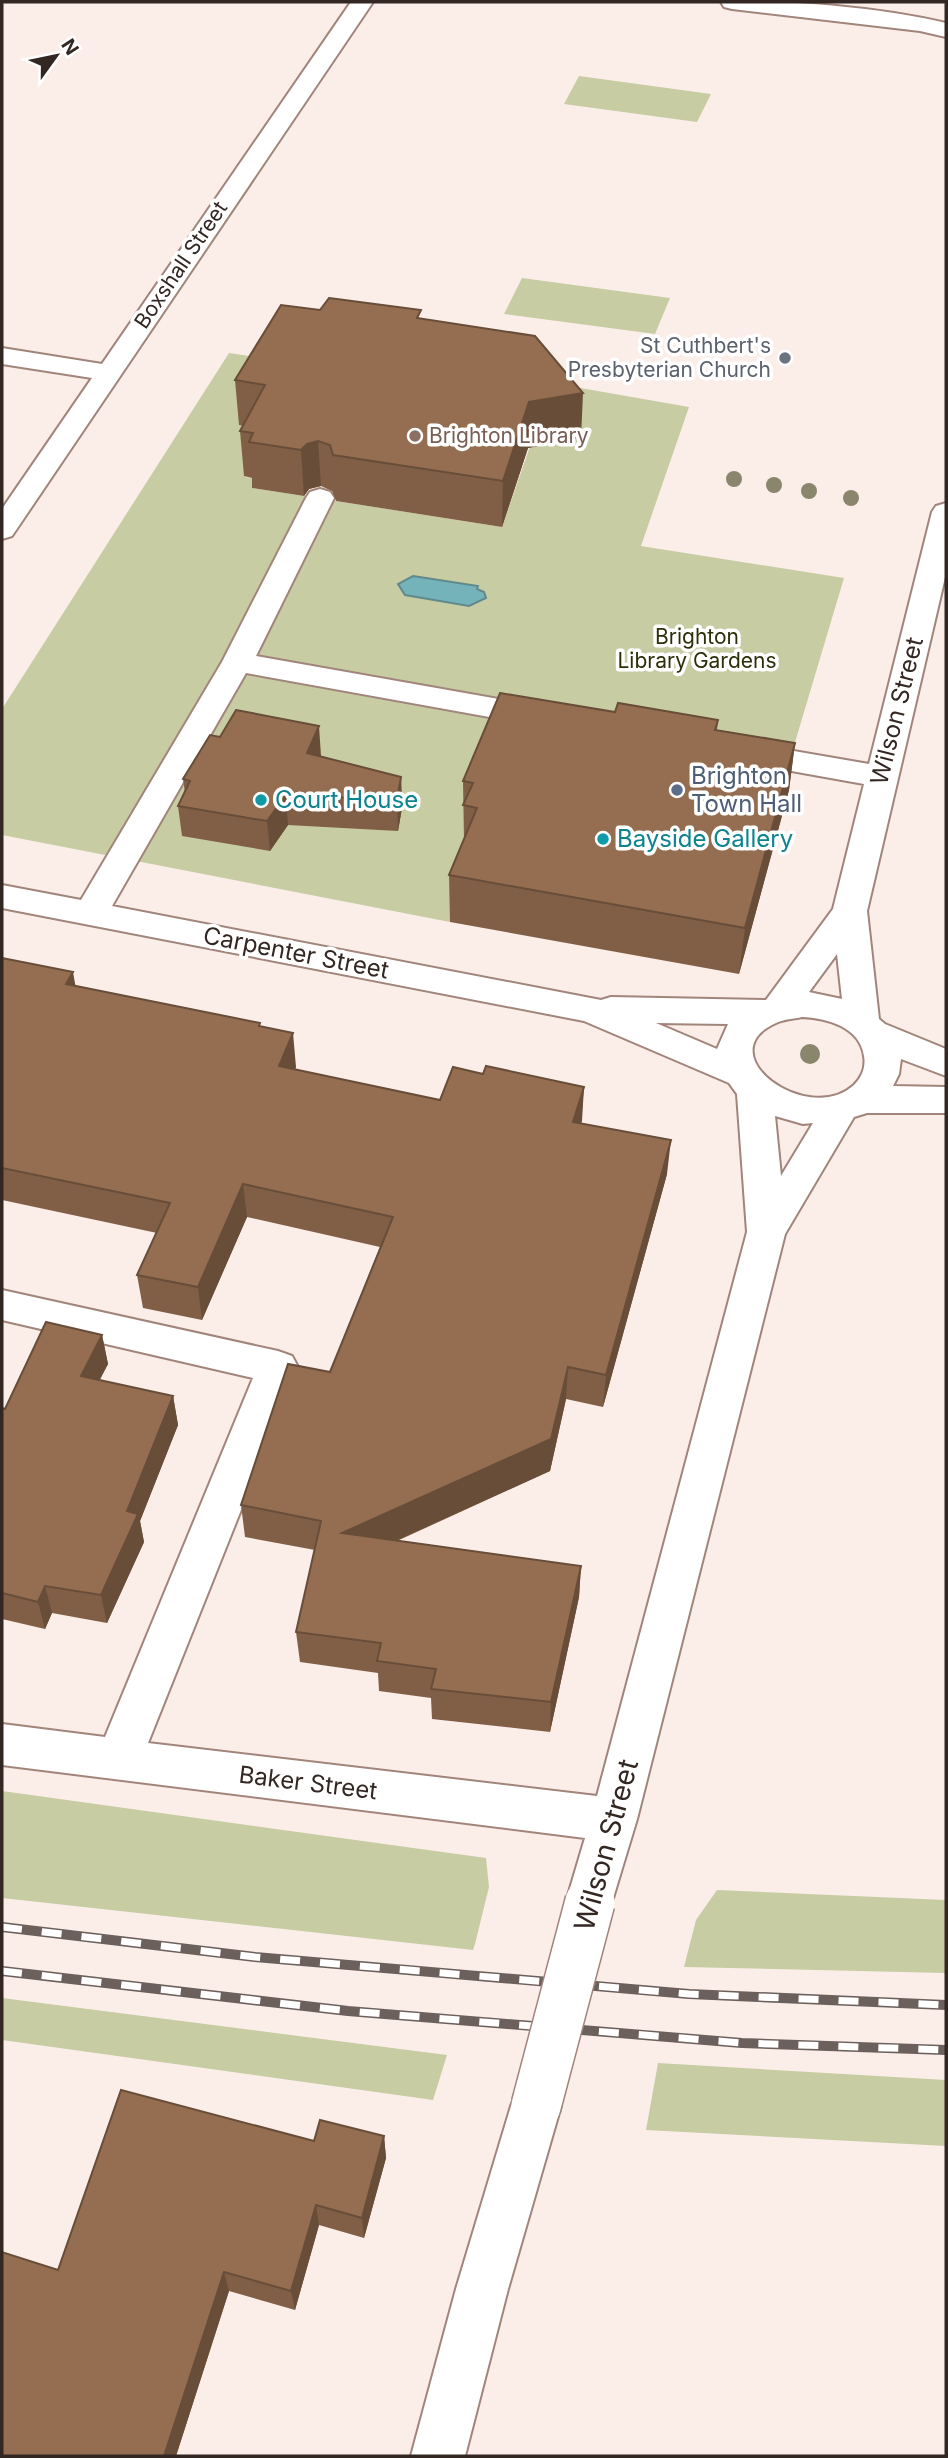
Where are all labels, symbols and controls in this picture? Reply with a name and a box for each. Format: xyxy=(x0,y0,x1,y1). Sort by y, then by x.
north arrow xyxy=(21,21,91,91)
text: N xyxy=(56,35,83,59)
street label: Boxshall Street xyxy=(129,196,232,333)
place label: St Cuthbert's Presbyterian Church xyxy=(568,333,771,382)
marker: St Cuthbert's Presbyterian Church xyxy=(777,350,793,366)
place label: Brighton Library xyxy=(429,423,589,448)
marker: Brighton Library xyxy=(407,428,423,444)
park label: Brighton Library Gardens xyxy=(617,624,777,673)
street label: Wilson Street xyxy=(864,634,929,788)
place label: Brighton Town Hall xyxy=(691,761,802,818)
marker: Brighton Town Hall xyxy=(669,782,685,798)
place label: Court House xyxy=(275,785,418,814)
marker: Court House xyxy=(253,792,269,808)
place label: Bayside Gallery xyxy=(617,824,793,853)
marker: Bayside Gallery xyxy=(595,831,611,847)
street label: Carpenter Street xyxy=(201,920,391,985)
street label: Wilson Street xyxy=(567,1756,645,1934)
street label: Baker Street xyxy=(237,1760,379,1805)

